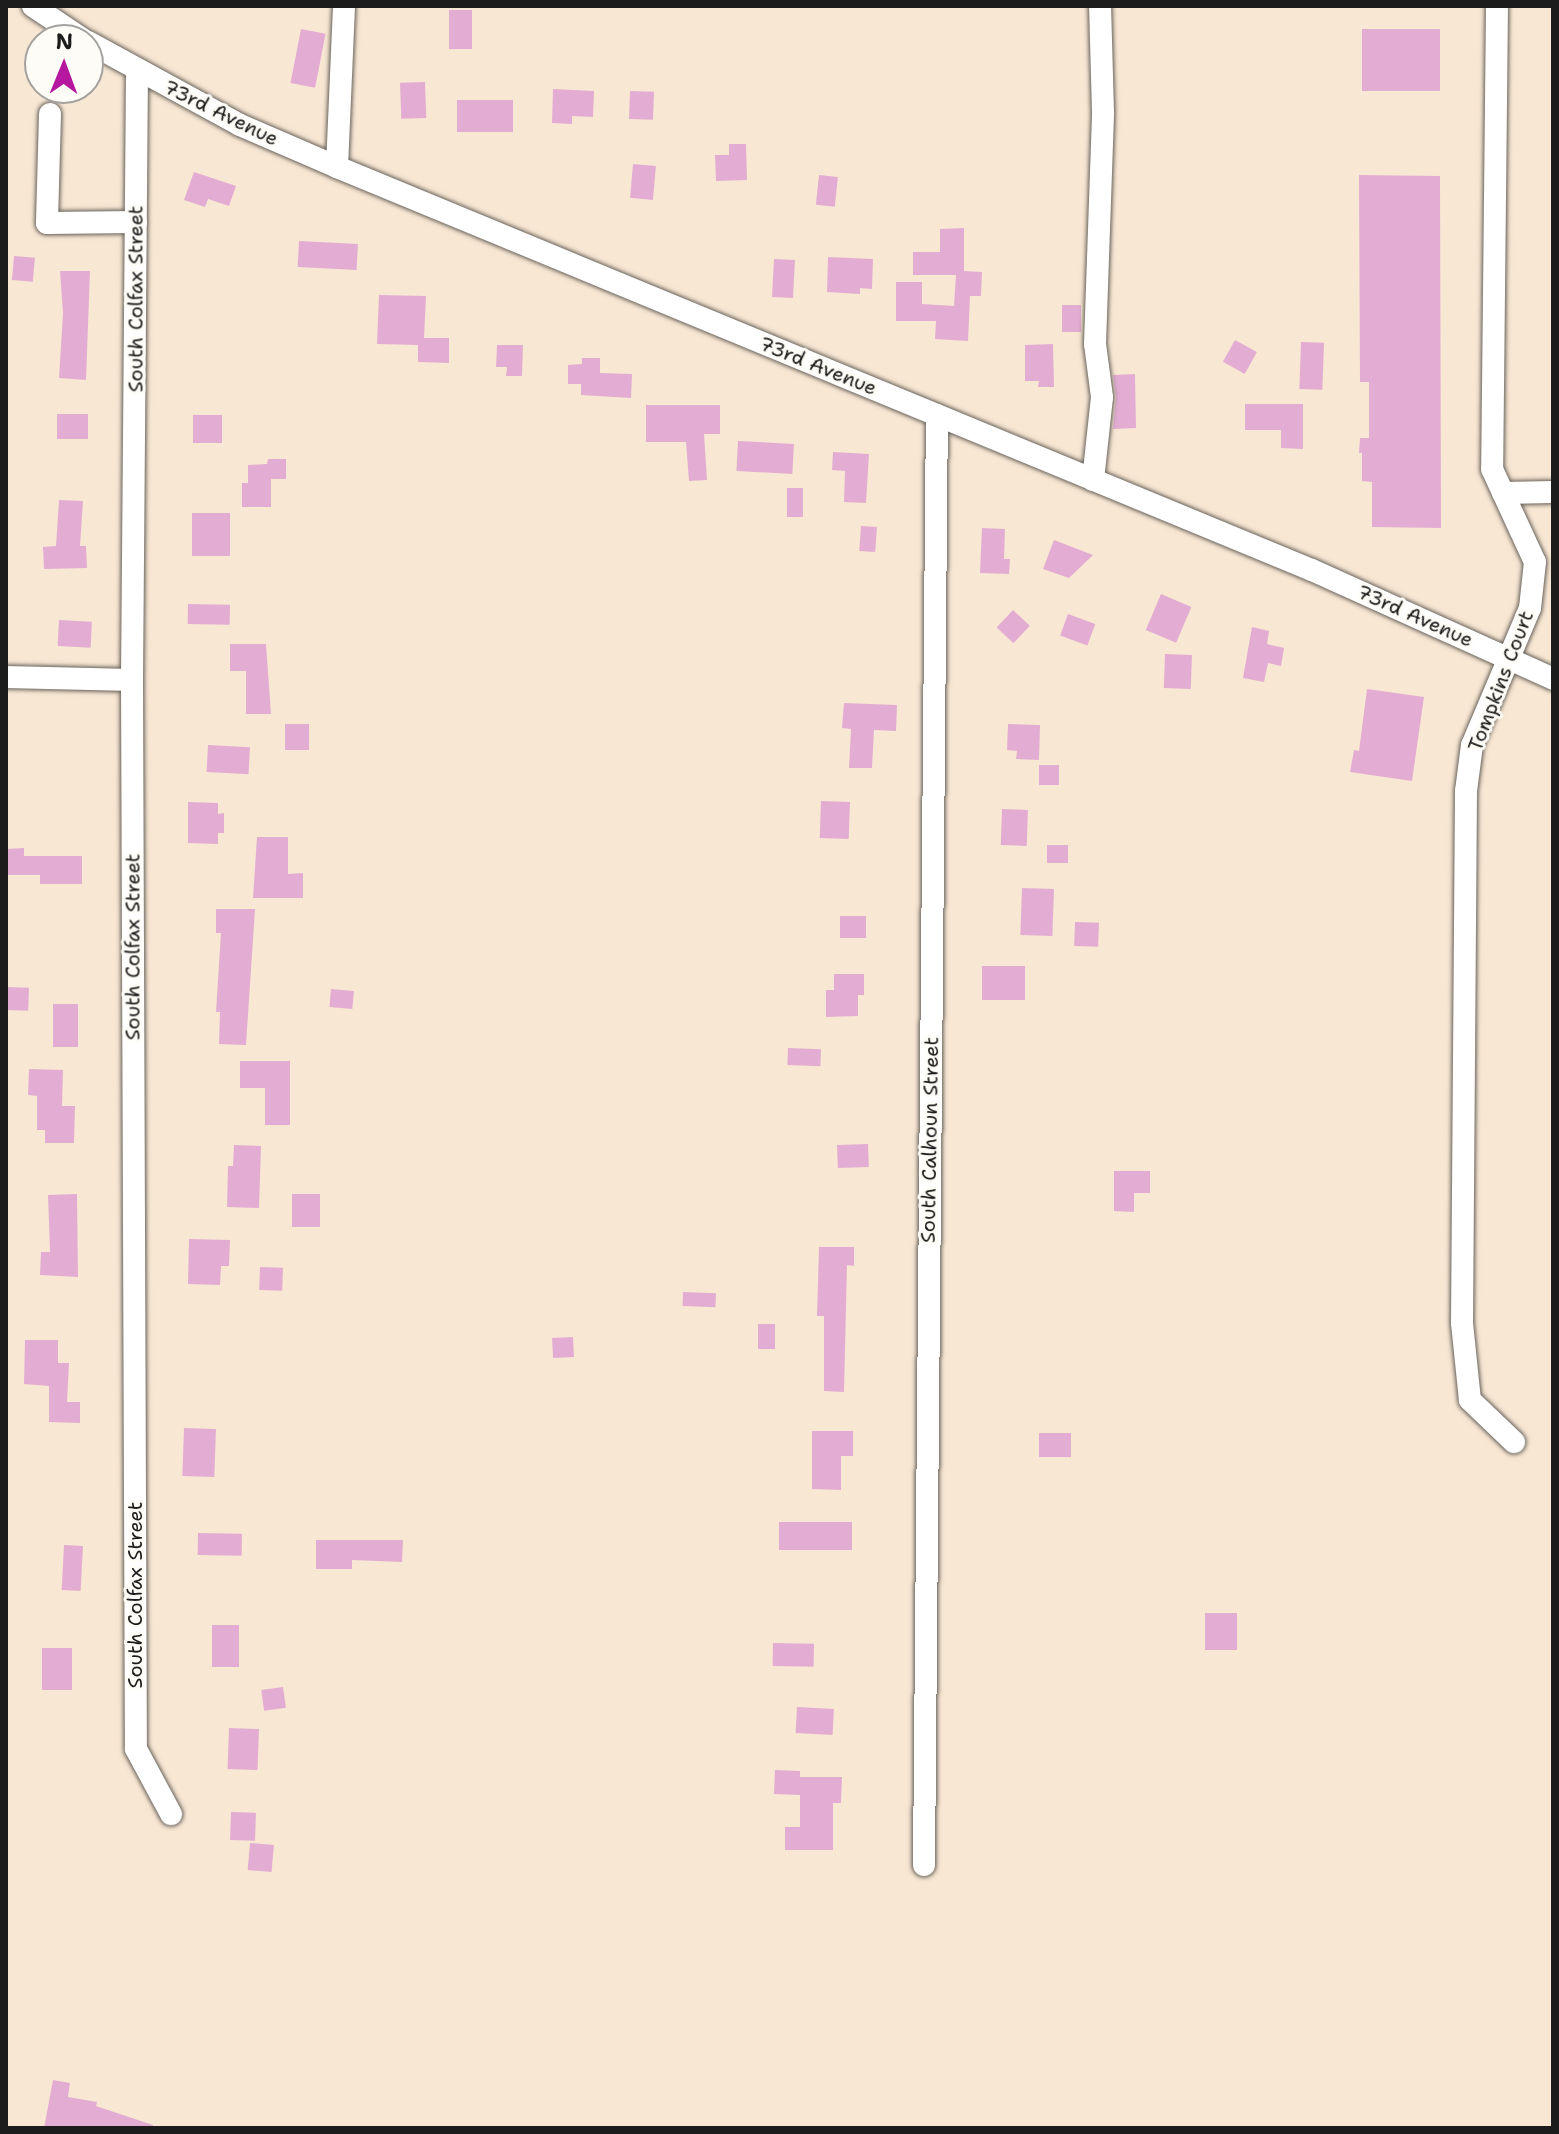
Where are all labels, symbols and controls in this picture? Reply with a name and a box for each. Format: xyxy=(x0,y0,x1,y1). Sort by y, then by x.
north arrow xyxy=(24,24,104,104)
text: N xyxy=(55,27,73,56)
street label: 73rd Avenue xyxy=(160,75,282,151)
street label: South Colfax Street xyxy=(124,206,148,392)
street label: 73rd Avenue xyxy=(756,332,880,400)
street label: 73rd Avenue xyxy=(1353,580,1477,652)
street label: Tompkins Court xyxy=(1463,607,1539,755)
street label: South Colfax Street xyxy=(121,854,145,1040)
street label: South Calhoun Street xyxy=(916,1037,944,1243)
street label: South Colfax Street xyxy=(123,1502,147,1688)

